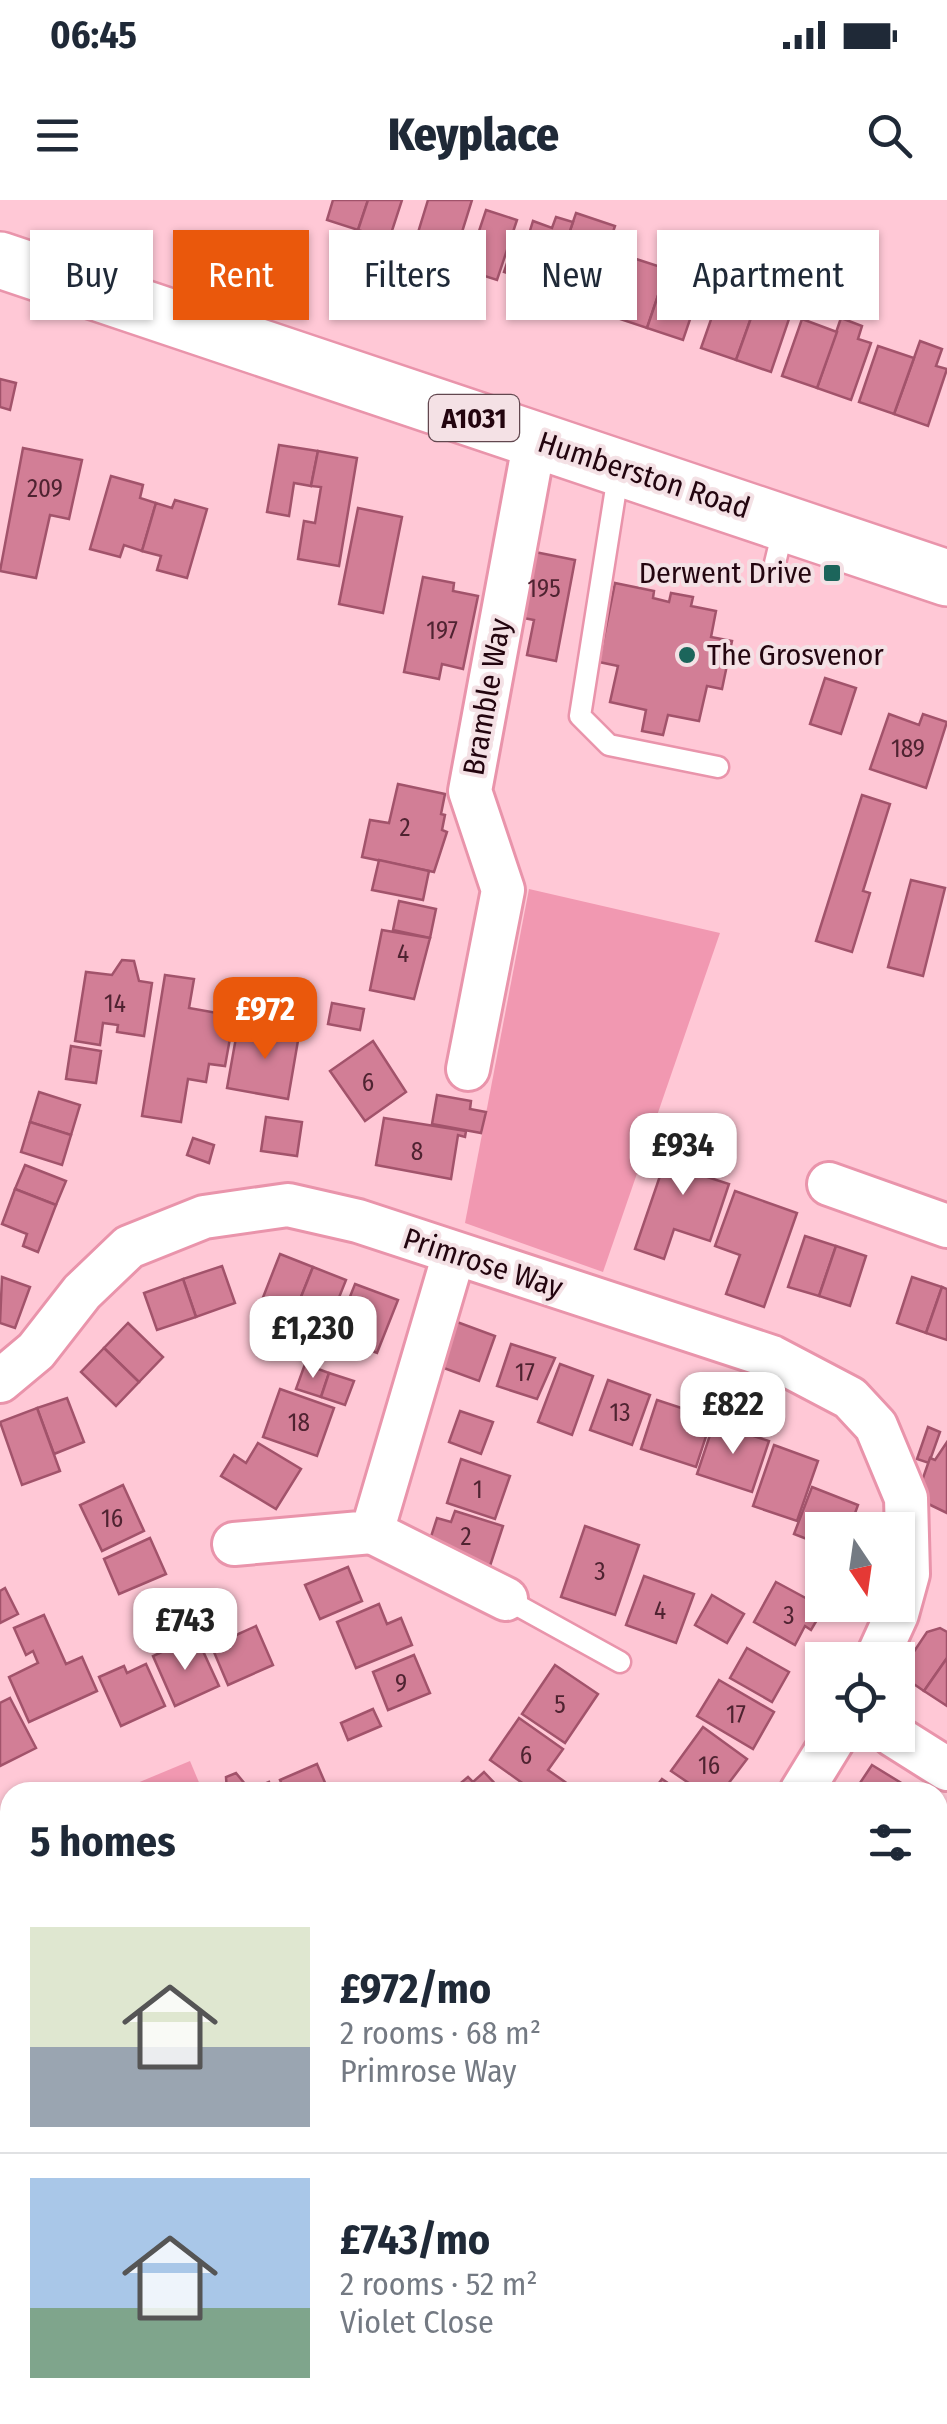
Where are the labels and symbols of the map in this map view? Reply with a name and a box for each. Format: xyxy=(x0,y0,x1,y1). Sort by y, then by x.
road number: A1031 xyxy=(429,395,519,441)
street label: Humberston Road xyxy=(533,424,755,526)
house number: 209 xyxy=(27,474,63,504)
place label: Derwent Drive xyxy=(639,555,812,591)
marker: Derwent Drive xyxy=(821,562,843,584)
house number: 195 xyxy=(527,574,561,604)
street label: Bramble Way xyxy=(456,615,519,778)
house number: 197 xyxy=(426,616,458,646)
place label: The Grosvenor xyxy=(707,637,884,673)
marker: The Grosvenor xyxy=(676,644,698,666)
house number: 189 xyxy=(891,734,925,764)
house number: 2 xyxy=(399,813,411,843)
house number: 4 xyxy=(397,939,409,969)
pin: £972 xyxy=(206,977,324,1062)
house number: 14 xyxy=(104,989,126,1019)
house number: 6 xyxy=(362,1068,374,1098)
pin: £934 xyxy=(624,1113,742,1198)
house number: 8 xyxy=(411,1137,423,1167)
street label: Primrose Way xyxy=(399,1220,568,1306)
pin: £1,230 xyxy=(232,1296,394,1381)
house number: 17 xyxy=(515,1358,535,1388)
pin: £822 xyxy=(674,1372,792,1457)
house number: 13 xyxy=(609,1398,631,1428)
house number: 18 xyxy=(288,1408,310,1438)
house number: 1 xyxy=(473,1475,483,1505)
house number: 16 xyxy=(101,1504,123,1534)
north arrow xyxy=(805,1512,915,1622)
house number: 2 xyxy=(460,1522,472,1552)
house number: 3 xyxy=(594,1557,606,1587)
pin: £743 xyxy=(126,1588,244,1673)
house number: 4 xyxy=(654,1596,666,1626)
house number: 3 xyxy=(783,1601,795,1631)
house number: 9 xyxy=(395,1669,407,1699)
house number: 5 xyxy=(554,1690,566,1720)
house number: 17 xyxy=(726,1700,746,1730)
house number: 6 xyxy=(520,1741,532,1771)
house number: 16 xyxy=(698,1751,720,1781)

